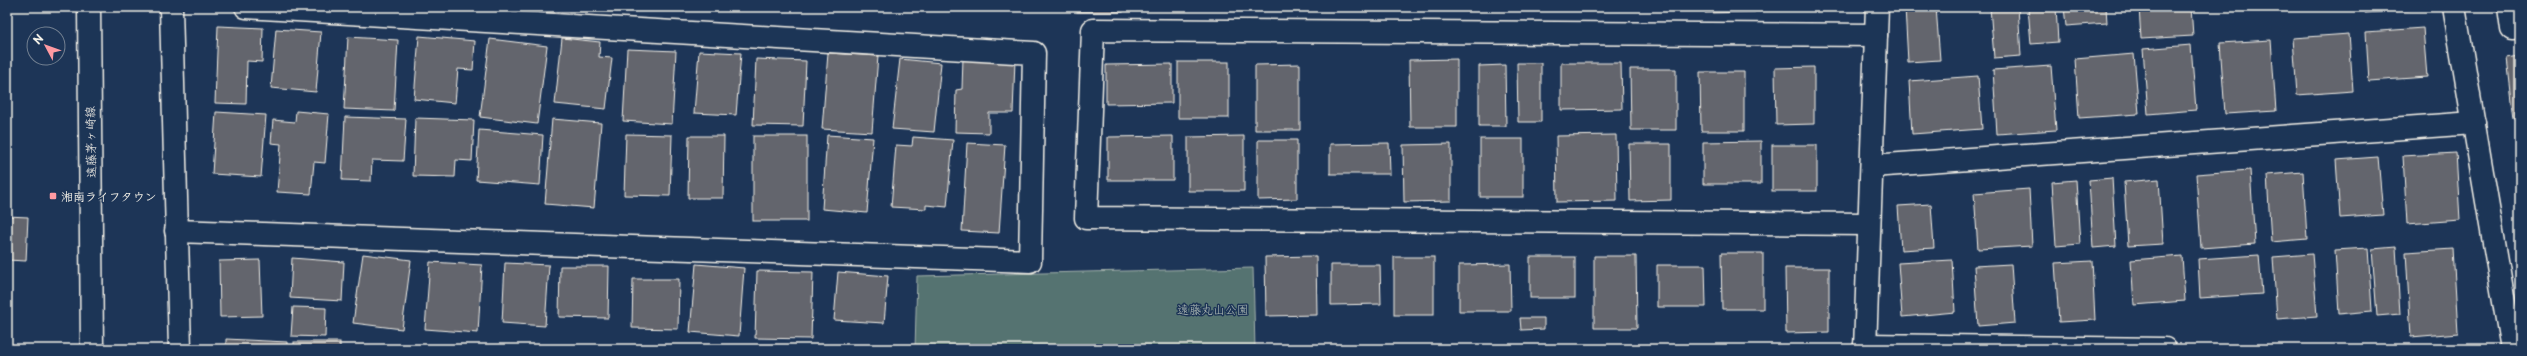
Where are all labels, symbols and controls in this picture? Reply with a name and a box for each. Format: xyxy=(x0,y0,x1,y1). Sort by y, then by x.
north arrow xyxy=(26,26,66,66)
text: N xyxy=(29,30,48,48)
street label: 遠藤茅ヶ崎線 xyxy=(80,106,100,178)
place label: 湘南ライフタウン xyxy=(61,187,157,205)
marker: 湘南ライフタウン xyxy=(48,191,58,201)
park label: 遠藤丸山公園 xyxy=(1177,300,1249,318)

